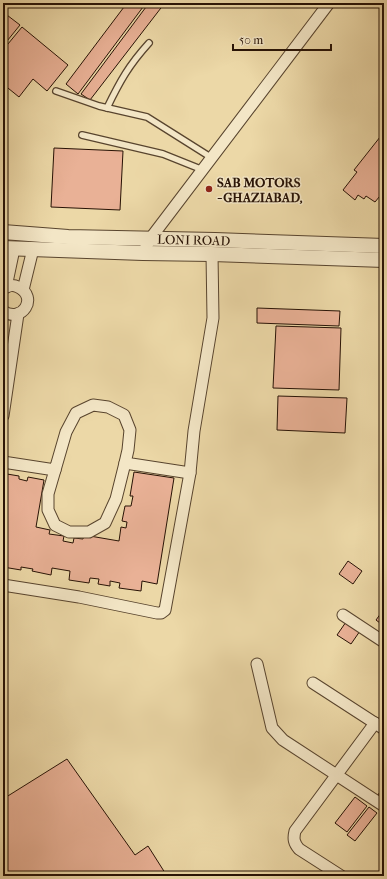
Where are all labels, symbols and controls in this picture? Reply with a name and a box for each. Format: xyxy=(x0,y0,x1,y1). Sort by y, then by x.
scale bar xyxy=(233,26,331,52)
text: 50 m xyxy=(239,33,263,47)
place label: SAB MOTORS - GHAZIABAD, xyxy=(217,175,303,205)
marker: SAB MOTORS - GHAZIABAD, xyxy=(204,184,214,194)
street label: LONI ROAD xyxy=(157,232,231,249)

